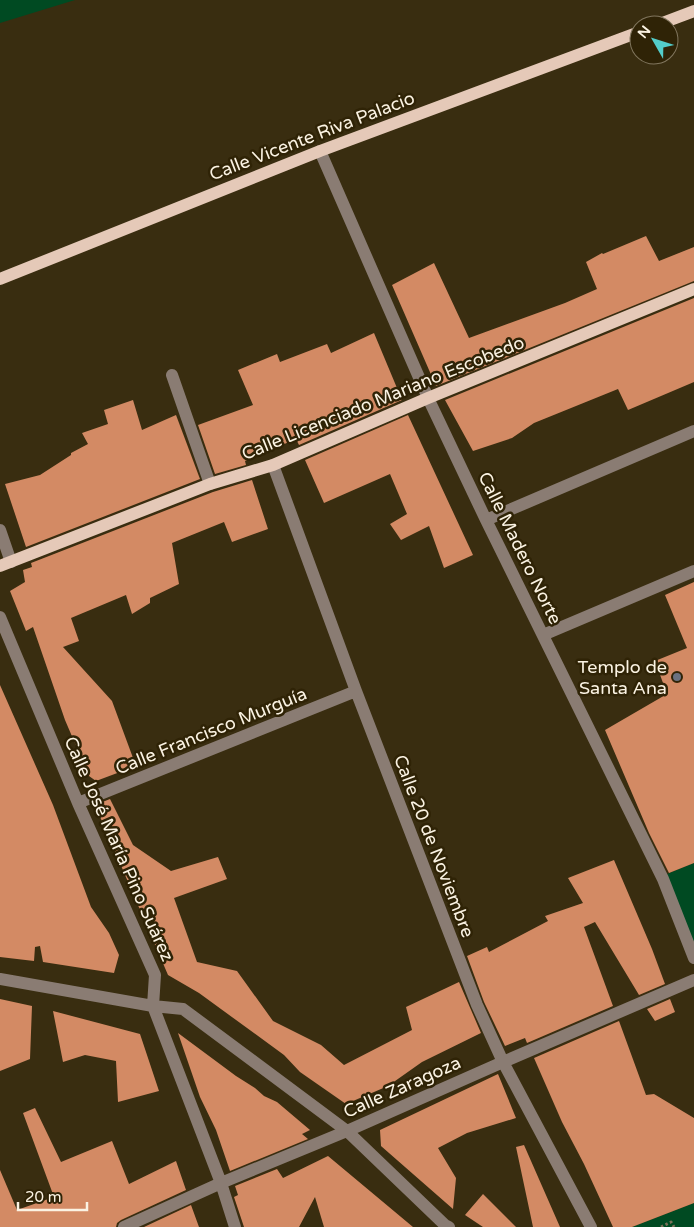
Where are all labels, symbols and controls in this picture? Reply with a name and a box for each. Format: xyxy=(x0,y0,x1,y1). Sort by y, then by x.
north arrow xyxy=(629,15,679,65)
text: N xyxy=(634,22,654,42)
street label: Calle Vicente Riva Palacio xyxy=(206,87,418,185)
street label: Calle Licenciado Mariano Escobedo xyxy=(238,331,528,465)
street label: Calle Madero Norte xyxy=(474,468,566,628)
place label: Templo de Santa Ana xyxy=(577,656,667,699)
marker: Templo de Santa Ana xyxy=(671,671,683,683)
street label: Calle Francisco Murguía xyxy=(112,683,310,779)
street label: Calle José María Pino Suárez xyxy=(59,733,179,965)
street label: Calle 20 de Noviembre xyxy=(389,752,479,940)
street label: Calle Zaragoza xyxy=(340,1051,464,1123)
scale bar xyxy=(18,1180,86,1212)
text: 20 m xyxy=(25,1188,62,1206)

